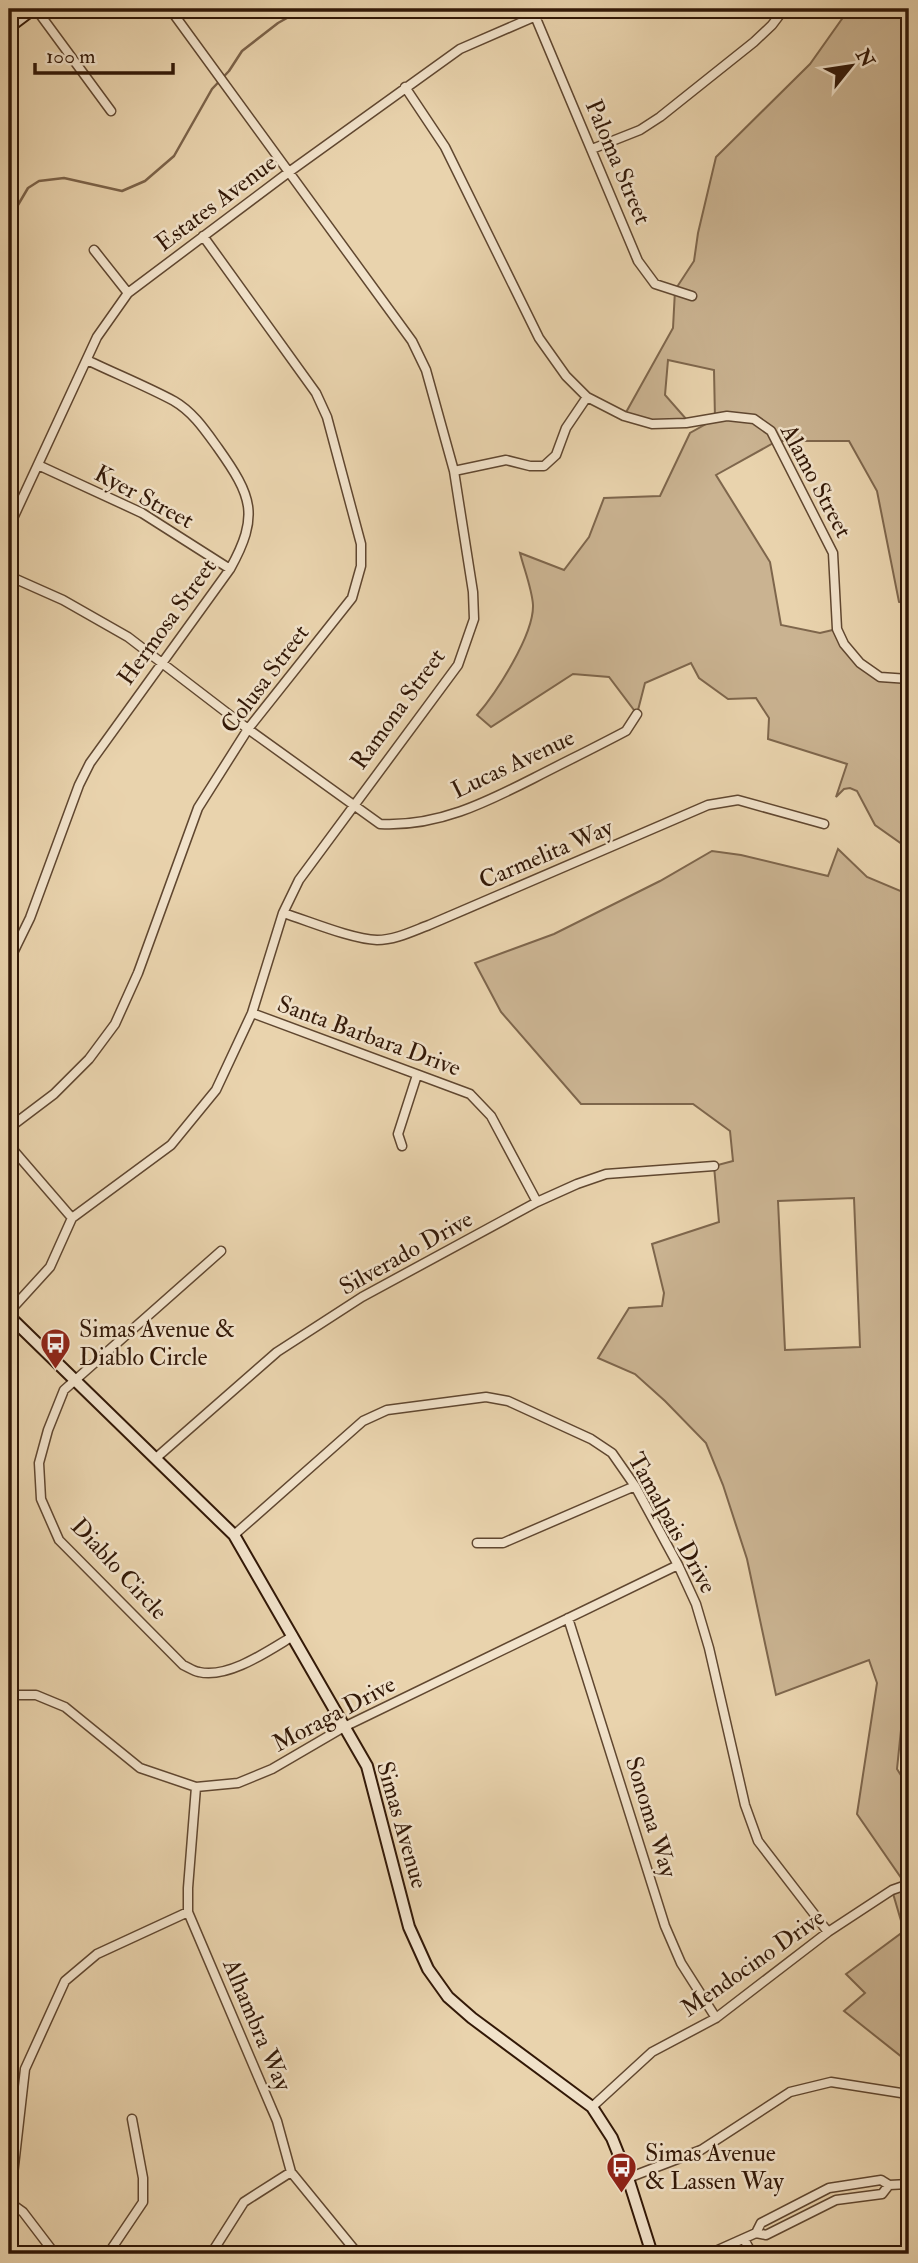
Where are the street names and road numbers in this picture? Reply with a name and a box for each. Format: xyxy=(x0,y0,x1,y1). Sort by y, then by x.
street label: Paloma Street xyxy=(578,95,658,229)
street label: Estates Avenue xyxy=(149,147,283,259)
street label: Alamo Street xyxy=(773,418,859,543)
street label: Kyer Street xyxy=(89,458,199,536)
street label: Hermosa Street xyxy=(111,552,224,692)
street label: Colusa Street xyxy=(214,618,316,740)
street label: Ramona Street xyxy=(344,642,452,776)
street label: Lucas Avenue xyxy=(447,722,579,806)
street label: Carmelita Way xyxy=(474,812,618,896)
street label: Santa Barbara Drive xyxy=(273,988,465,1084)
street label: Silverado Drive xyxy=(334,1204,478,1302)
street label: Tamalpais Drive xyxy=(621,1447,723,1599)
street label: Diablo Circle xyxy=(64,1511,174,1627)
street label: Moraga Drive xyxy=(267,1669,401,1759)
street label: Sonoma Way xyxy=(618,1753,684,1882)
street label: Simas Avenue xyxy=(369,1758,435,1892)
street label: Mendocino Drive xyxy=(675,1902,831,2024)
street label: Alhambra Way xyxy=(215,1953,299,2096)

